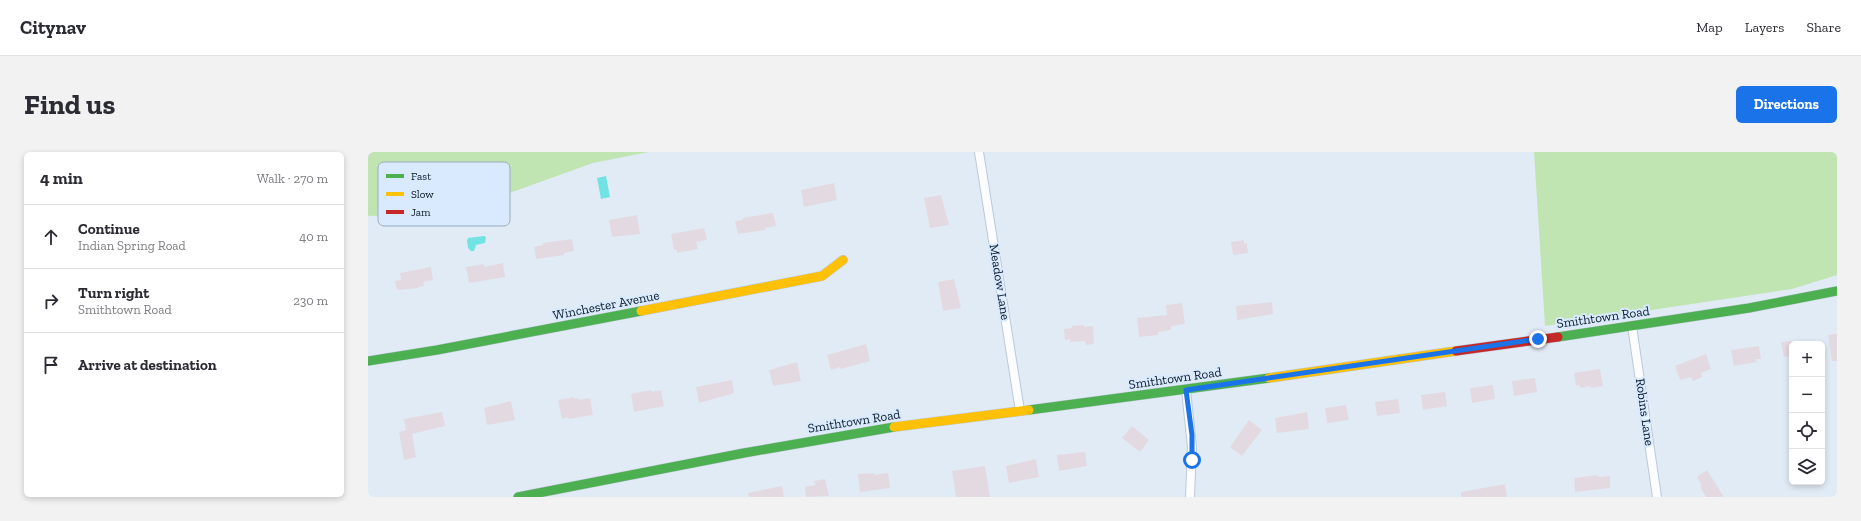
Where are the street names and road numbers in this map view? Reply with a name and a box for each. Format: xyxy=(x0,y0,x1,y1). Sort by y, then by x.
street label: Meadow Lane xyxy=(987,243,1013,321)
street label: Winchester Avenue xyxy=(552,287,660,323)
street label: Smithtown Road xyxy=(1556,303,1650,331)
street label: Smithtown Road xyxy=(1128,364,1222,392)
street label: Robins Lane xyxy=(1633,377,1657,447)
street label: Smithtown Road xyxy=(807,406,901,436)

